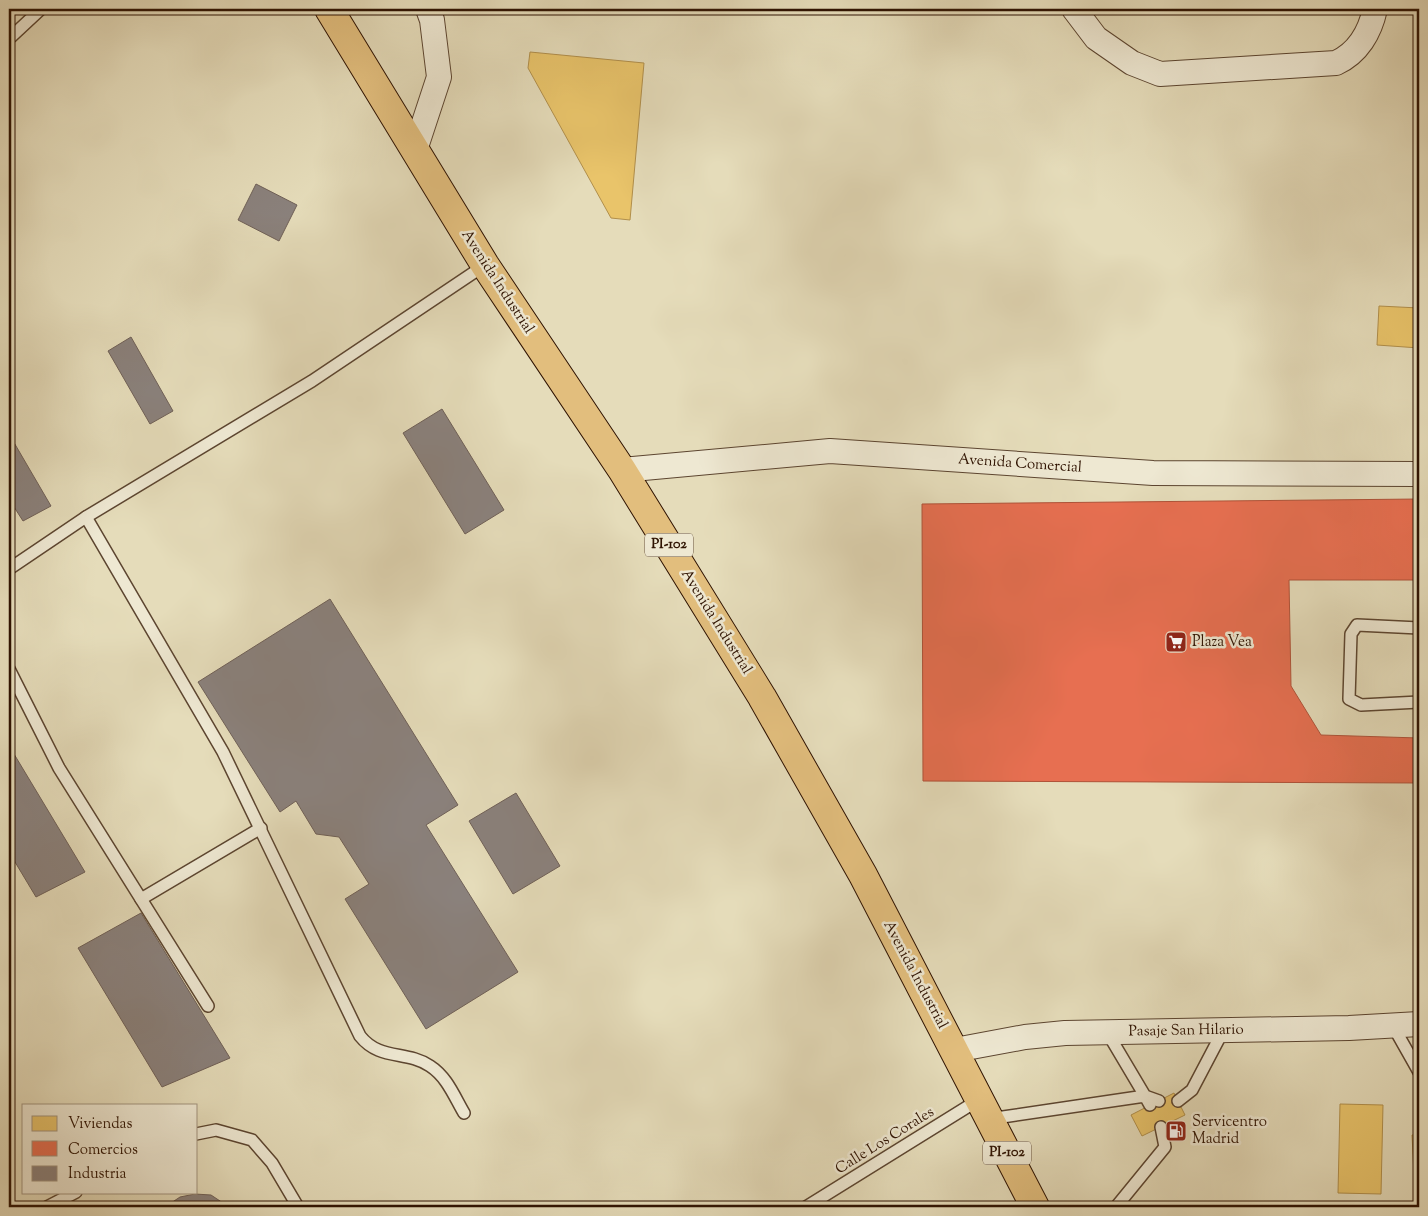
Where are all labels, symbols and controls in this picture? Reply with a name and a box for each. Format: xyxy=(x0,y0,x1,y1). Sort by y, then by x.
street label: Avenida Industrial xyxy=(456,226,538,338)
street label: Avenida Comercial xyxy=(957,449,1083,479)
road number: PI-102 xyxy=(645,534,693,556)
street label: Avenida Industrial xyxy=(675,566,757,678)
supermarket icon: Plaza Vea xyxy=(1164,630,1188,654)
place label: Plaza Vea xyxy=(1192,632,1252,653)
street label: Avenida Industrial xyxy=(878,917,952,1033)
street label: Pasaje San Hilario xyxy=(1128,1019,1244,1043)
street label: Calle Los Corales xyxy=(832,1102,939,1180)
legend xyxy=(22,1104,198,1194)
place label: Servicentro Madrid xyxy=(1192,1112,1267,1150)
text: Viviendas xyxy=(68,1114,133,1135)
fuel station icon: Servicentro Madrid xyxy=(1164,1119,1188,1143)
text: Comercios xyxy=(68,1140,138,1161)
road number: PI-102 xyxy=(983,1142,1031,1164)
text: Industria xyxy=(68,1164,127,1185)

